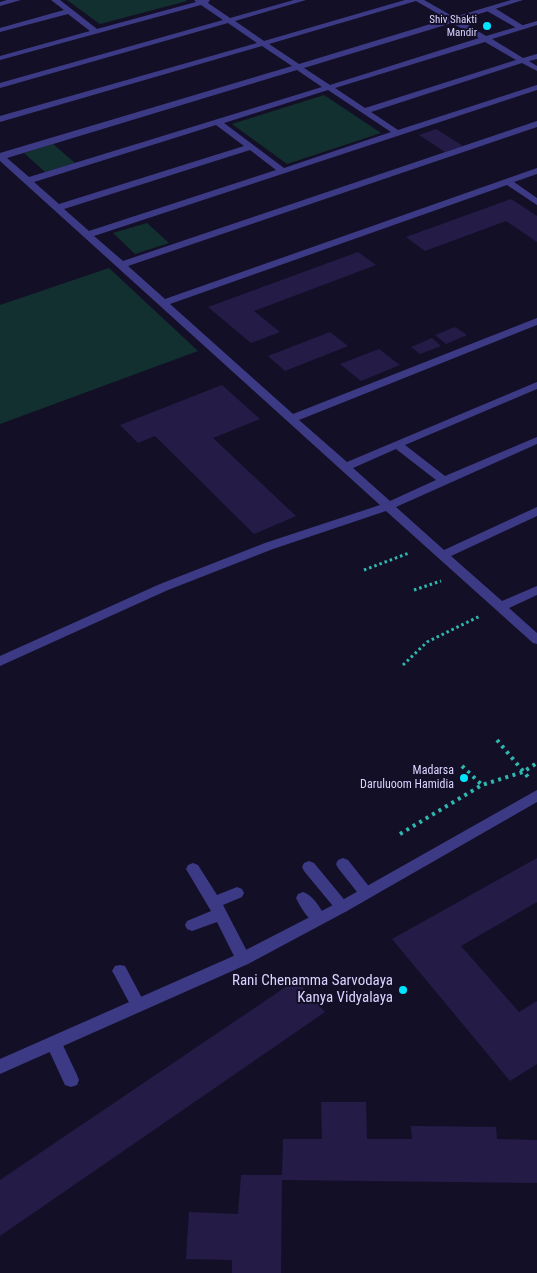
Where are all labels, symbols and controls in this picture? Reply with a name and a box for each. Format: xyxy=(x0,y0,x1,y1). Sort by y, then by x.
place label: Shiv Shakti Mandir xyxy=(429,13,477,39)
marker: Shiv Shakti Mandir xyxy=(481,20,493,32)
place label: Madarsa Daruluoom Hamidia xyxy=(360,764,454,792)
marker: Madarsa Daruluoom Hamidia xyxy=(458,772,470,784)
place label: Rani Chenamma Sarvodaya Kanya Vidyalaya xyxy=(232,972,393,1007)
marker: Rani Chenamma Sarvodaya Kanya Vidyalaya xyxy=(397,984,409,996)

